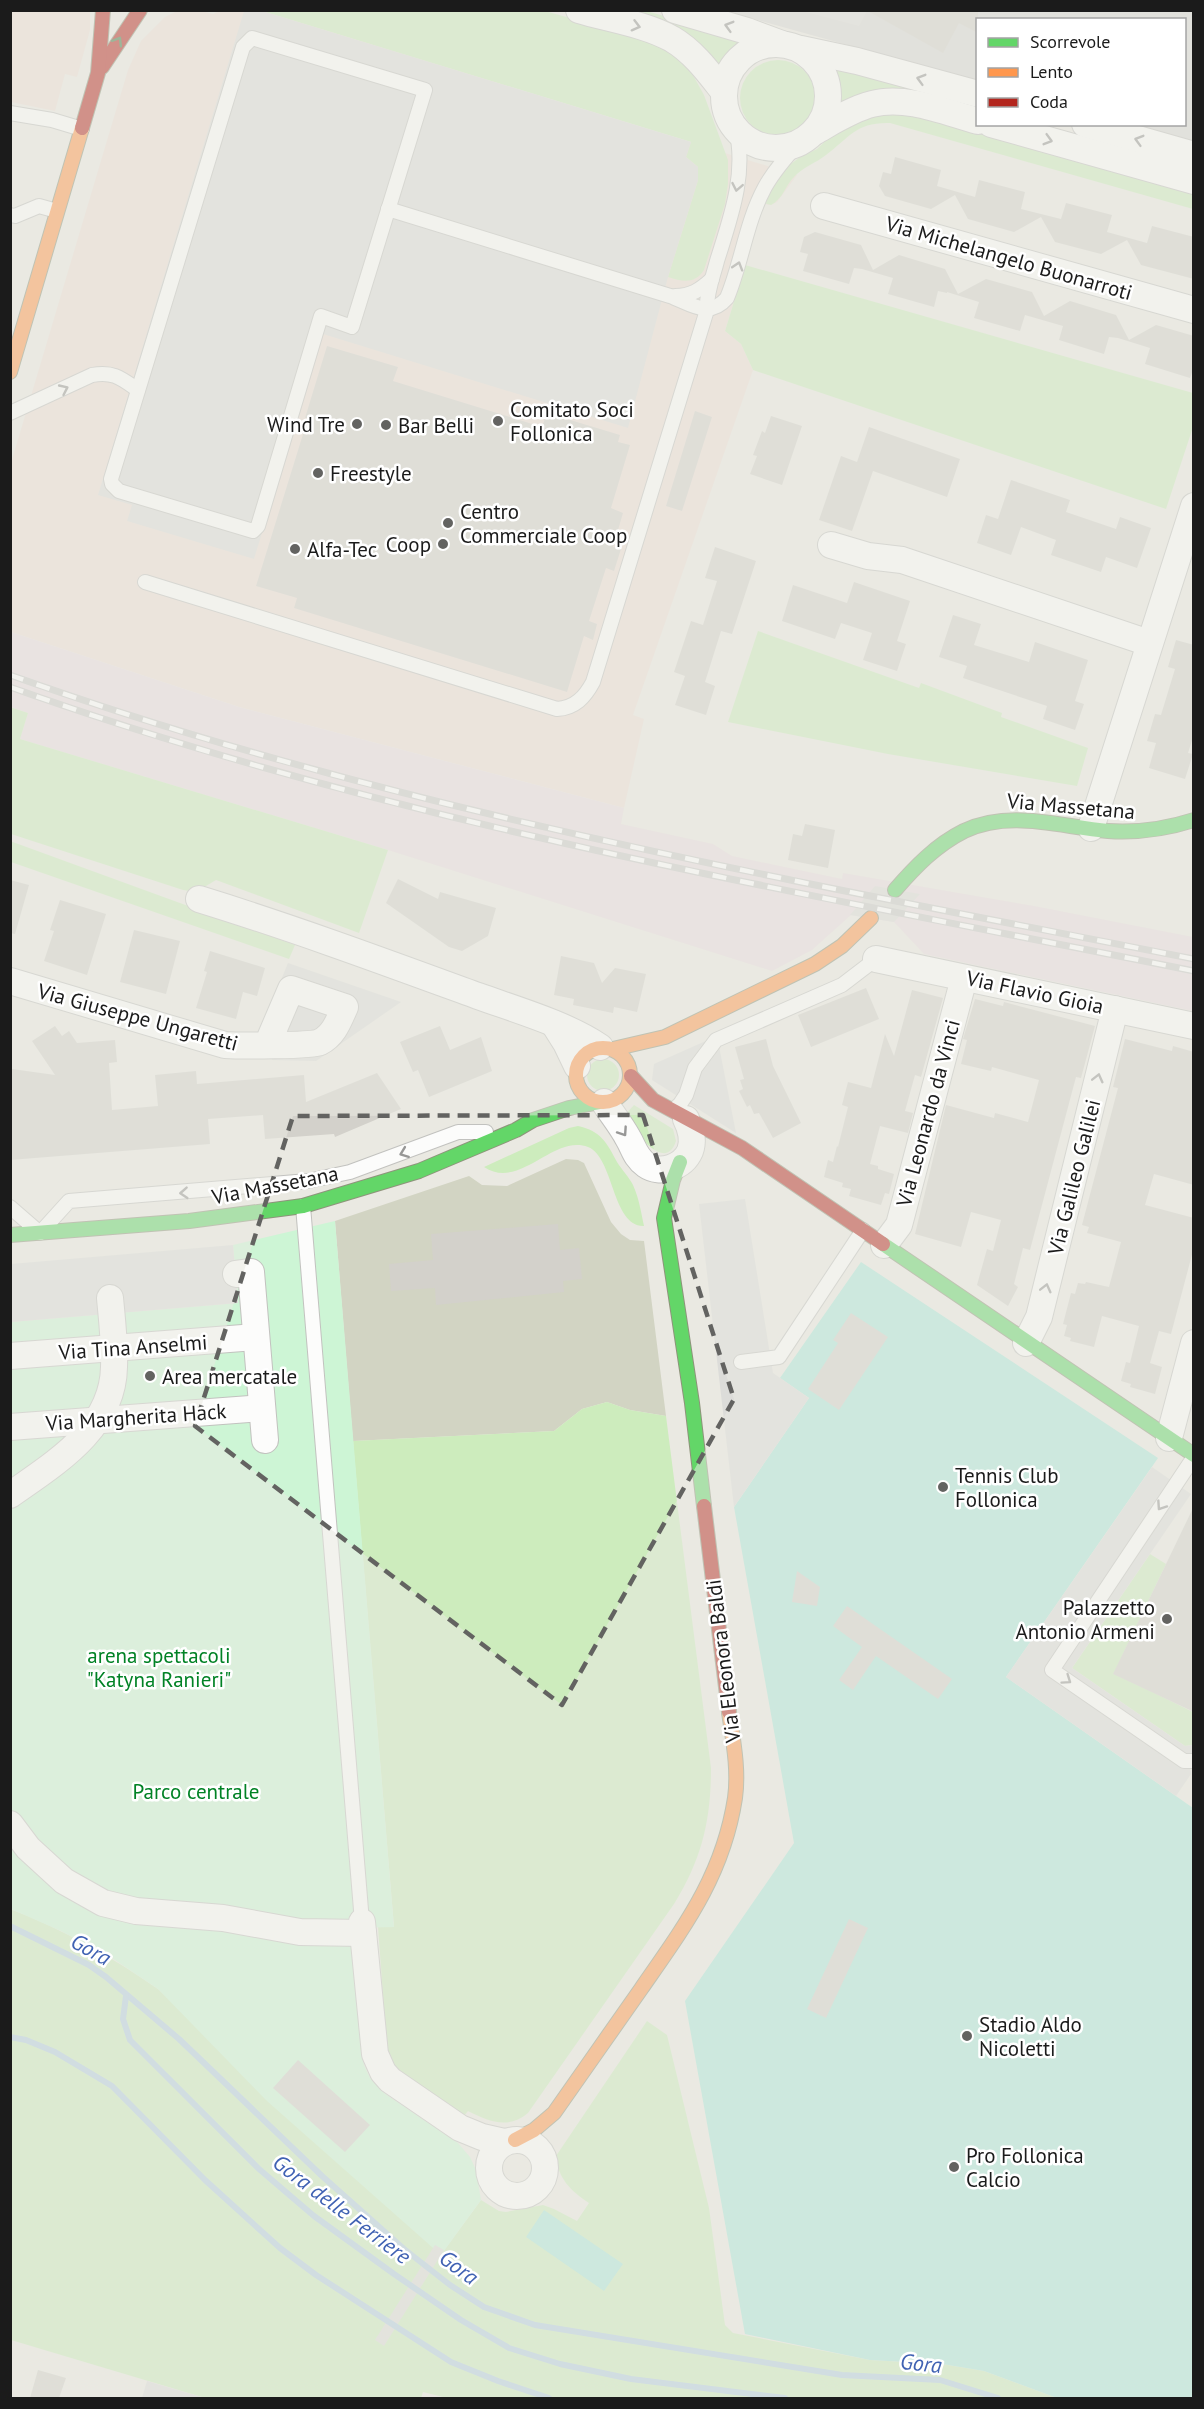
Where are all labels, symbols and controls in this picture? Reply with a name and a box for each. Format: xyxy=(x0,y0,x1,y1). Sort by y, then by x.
legend xyxy=(976,18,1186,126)
one-way arrow xyxy=(630,19,640,32)
one-way arrow xyxy=(724,21,735,33)
text: Scorrevole xyxy=(1030,30,1110,53)
one-way arrow xyxy=(111,37,123,47)
text: Lento xyxy=(1030,60,1073,83)
one-way arrow xyxy=(916,73,926,86)
text: Coda xyxy=(1030,90,1068,113)
one-way arrow xyxy=(1042,133,1053,145)
one-way arrow xyxy=(1134,135,1145,147)
one-way arrow xyxy=(731,182,744,192)
street label: Via Michelangelo Buonarroti xyxy=(882,210,1135,306)
one-way arrow xyxy=(731,261,743,272)
one-way arrow xyxy=(57,384,68,396)
place label: Comitato Soci Follonica xyxy=(510,396,634,447)
place label: Wind Tre xyxy=(267,411,345,438)
place label: Bar Belli xyxy=(398,412,474,439)
marker: Comitato Soci Follonica xyxy=(491,414,505,428)
marker: Wind Tre xyxy=(350,417,364,431)
marker: Bar Belli xyxy=(379,418,393,432)
place label: Freestyle xyxy=(330,460,412,487)
marker: Freestyle xyxy=(311,466,325,480)
place label: Centro Commerciale Coop xyxy=(460,498,627,549)
marker: Centro Commerciale Coop xyxy=(441,516,455,530)
place label: Coop xyxy=(386,531,431,558)
place label: Alfa-Tec xyxy=(307,536,377,563)
marker: Coop xyxy=(436,537,450,551)
marker: Alfa-Tec xyxy=(288,542,302,556)
street label: Via Massetana xyxy=(1005,787,1136,825)
street label: Via Flavio Gioia xyxy=(963,964,1106,1020)
street label: Via Giuseppe Ungaretti xyxy=(34,977,241,1057)
street label: Via Leonardo da Vinci xyxy=(890,1016,966,1211)
one-way arrow xyxy=(1091,1074,1104,1084)
street label: Via Galileo Galilei xyxy=(1041,1096,1106,1259)
one-way arrow xyxy=(616,1125,627,1136)
one-way arrow xyxy=(399,1146,410,1158)
street label: Via Massetana xyxy=(208,1159,341,1211)
one-way arrow xyxy=(179,1186,188,1199)
one-way arrow xyxy=(1038,1283,1051,1293)
street label: Via Tina Anselmi xyxy=(57,1328,208,1366)
place label: Area mercatale xyxy=(162,1363,297,1390)
marker: Area mercatale xyxy=(143,1369,157,1383)
street label: Via Margherita Hack xyxy=(44,1397,227,1437)
place label: Tennis Club Follonica xyxy=(955,1462,1058,1513)
marker: Tennis Club Follonica xyxy=(936,1480,950,1494)
one-way arrow xyxy=(1157,1499,1168,1510)
street label: Via Eleonora Baldi xyxy=(700,1578,747,1745)
place label: Palazzetto Antonio Armeni xyxy=(1016,1594,1155,1645)
marker: Palazzetto Antonio Armeni xyxy=(1160,1612,1174,1626)
park label: arena spettacoli "Katyna Ranieri" xyxy=(87,1642,231,1693)
one-way arrow xyxy=(1060,1673,1071,1684)
park label: Parco centrale xyxy=(132,1778,260,1805)
water label: Gora xyxy=(66,1927,116,1971)
place label: Stadio Aldo Nicoletti xyxy=(979,2011,1082,2062)
marker: Stadio Aldo Nicoletti xyxy=(960,2029,974,2043)
place label: Pro Follonica Calcio xyxy=(966,2142,1084,2193)
water label: Gora delle Ferriere xyxy=(267,2148,417,2270)
marker: Pro Follonica Calcio xyxy=(947,2160,961,2174)
water label: Gora xyxy=(434,2243,484,2291)
water label: Gora xyxy=(899,2347,943,2379)

